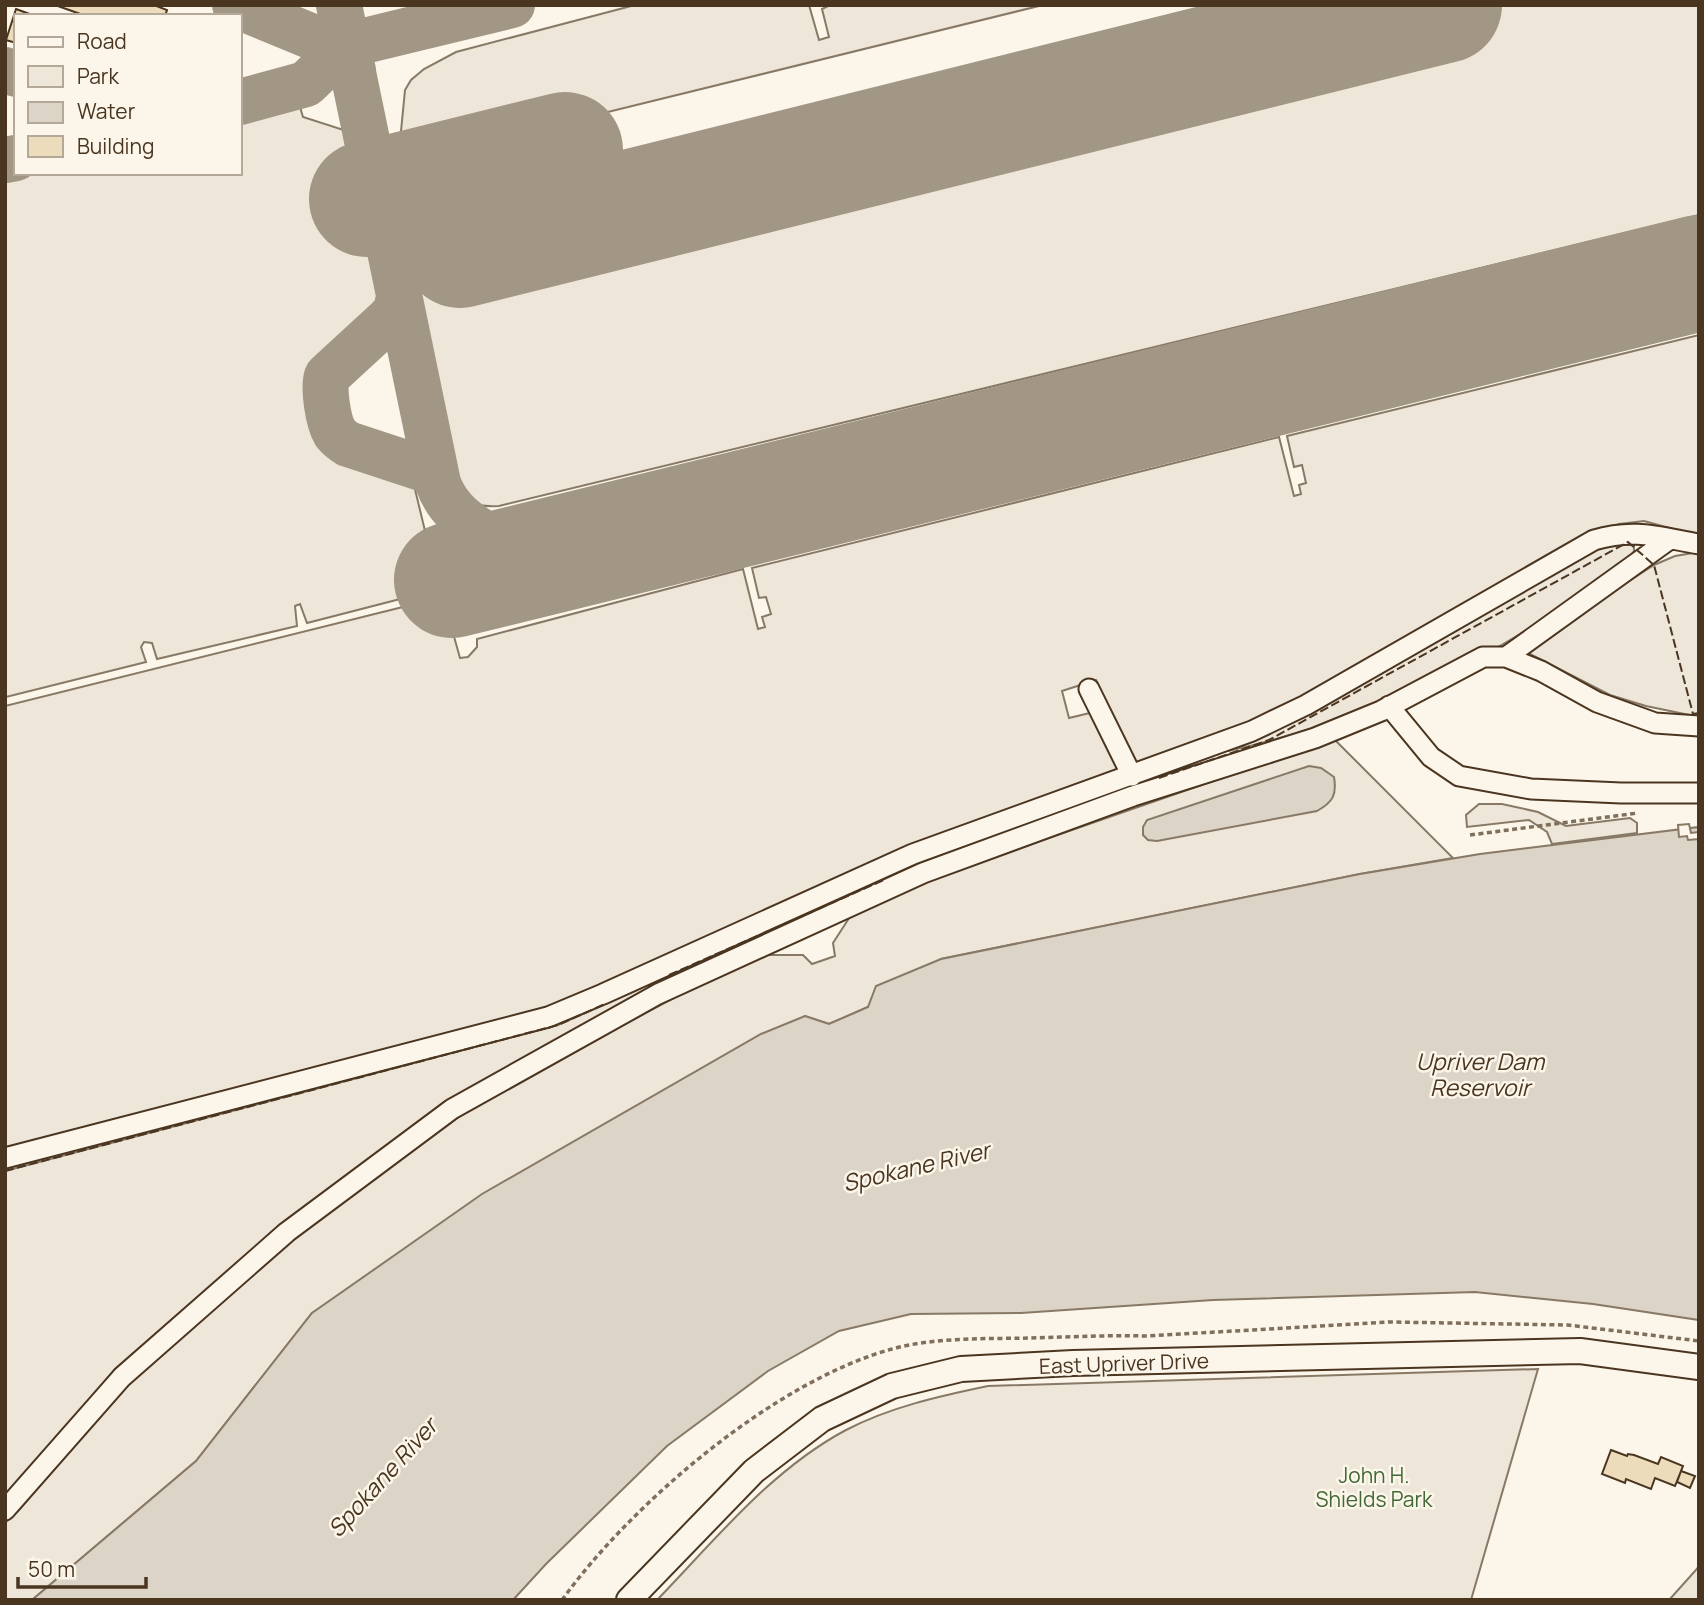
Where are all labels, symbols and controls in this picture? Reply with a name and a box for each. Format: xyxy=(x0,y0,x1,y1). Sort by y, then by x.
legend xyxy=(14,14,242,175)
text: Road xyxy=(77,27,127,55)
text: Park xyxy=(77,62,119,90)
text: Water xyxy=(77,97,136,125)
text: Building xyxy=(77,132,154,160)
water label: Upriver Dam Reservoir xyxy=(1416,1045,1546,1103)
water label: Spokane River xyxy=(839,1133,995,1198)
street label: East Upriver Drive xyxy=(1038,1346,1210,1380)
water label: Spokane River xyxy=(320,1409,446,1543)
park label: John H. Shields Park xyxy=(1315,1461,1433,1513)
scale bar xyxy=(18,1546,145,1590)
text: 50 m xyxy=(28,1555,75,1583)

